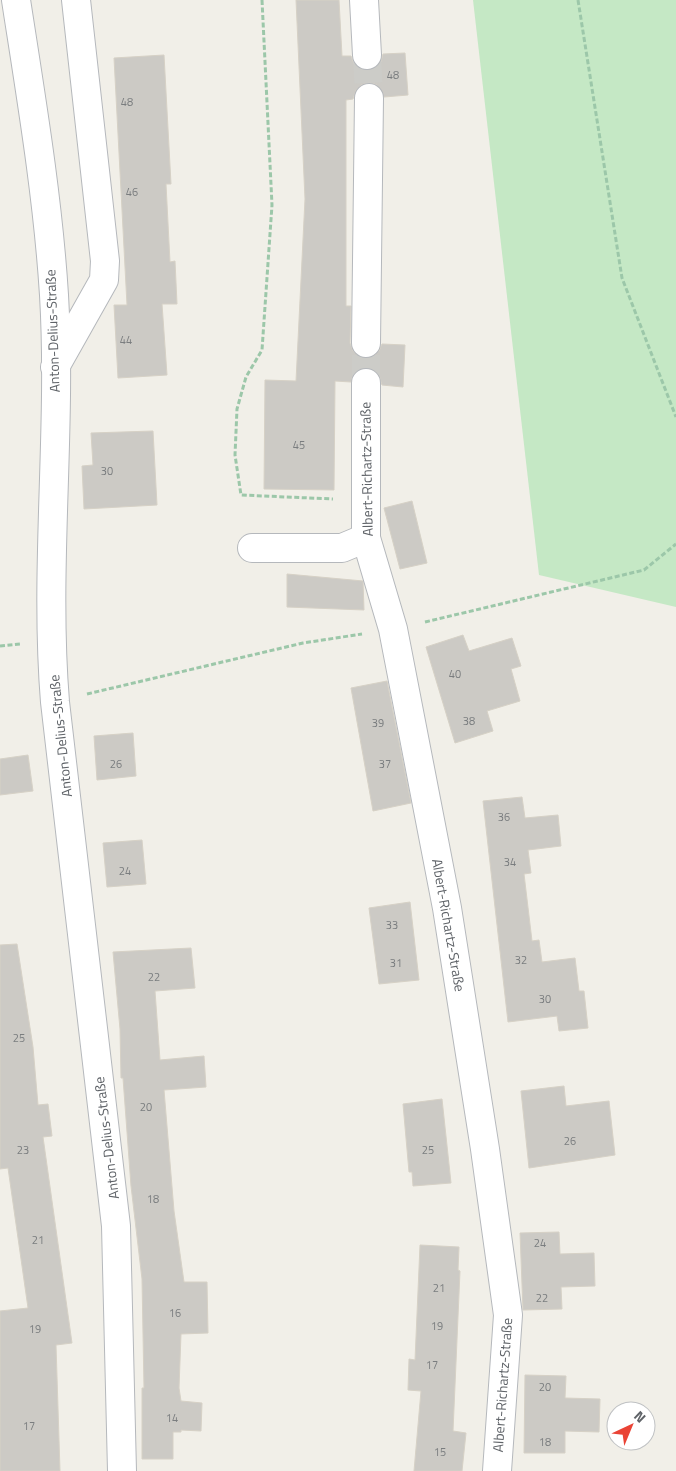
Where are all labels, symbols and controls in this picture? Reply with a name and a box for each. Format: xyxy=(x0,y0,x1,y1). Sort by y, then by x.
house number: 48 xyxy=(387,67,399,83)
house number: 48 xyxy=(121,94,133,110)
house number: 46 xyxy=(126,184,138,200)
street label: Anton-Delius-Straße xyxy=(39,269,65,393)
house number: 44 xyxy=(120,332,132,348)
street label: Albert-Richartz-Straße xyxy=(354,401,378,537)
house number: 45 xyxy=(293,437,305,453)
house number: 30 xyxy=(101,463,113,479)
house number: 40 xyxy=(449,666,461,682)
street label: Anton-Delius-Straße xyxy=(43,674,77,798)
house number: 38 xyxy=(463,713,475,729)
house number: 39 xyxy=(372,715,384,731)
house number: 26 xyxy=(110,756,122,772)
house number: 37 xyxy=(379,756,391,772)
house number: 36 xyxy=(498,809,510,825)
house number: 34 xyxy=(504,854,516,870)
street label: Albert-Richartz-Straße xyxy=(427,857,471,993)
house number: 24 xyxy=(119,863,131,879)
house number: 33 xyxy=(386,917,398,933)
house number: 32 xyxy=(515,952,527,968)
house number: 31 xyxy=(390,955,402,971)
house number: 22 xyxy=(148,969,160,985)
house number: 30 xyxy=(539,991,551,1007)
house number: 25 xyxy=(13,1030,25,1046)
street label: Anton-Delius-Straße xyxy=(88,1076,124,1200)
house number: 20 xyxy=(140,1099,152,1115)
house number: 26 xyxy=(564,1133,576,1149)
house number: 23 xyxy=(17,1142,29,1158)
house number: 25 xyxy=(422,1142,434,1158)
house number: 18 xyxy=(147,1191,159,1207)
house number: 21 xyxy=(32,1232,44,1248)
house number: 24 xyxy=(534,1235,546,1251)
house number: 21 xyxy=(433,1280,445,1296)
house number: 22 xyxy=(536,1290,548,1306)
house number: 16 xyxy=(169,1305,181,1321)
street label: Albert-Richartz-Straße xyxy=(487,1317,517,1453)
house number: 19 xyxy=(431,1318,443,1334)
house number: 19 xyxy=(29,1321,41,1337)
house number: 17 xyxy=(426,1357,438,1373)
house number: 20 xyxy=(539,1379,551,1395)
north arrow xyxy=(606,1401,656,1451)
text: N xyxy=(630,1405,651,1427)
house number: 14 xyxy=(166,1410,178,1426)
house number: 17 xyxy=(23,1418,35,1434)
house number: 18 xyxy=(539,1434,551,1450)
house number: 15 xyxy=(434,1444,446,1460)

